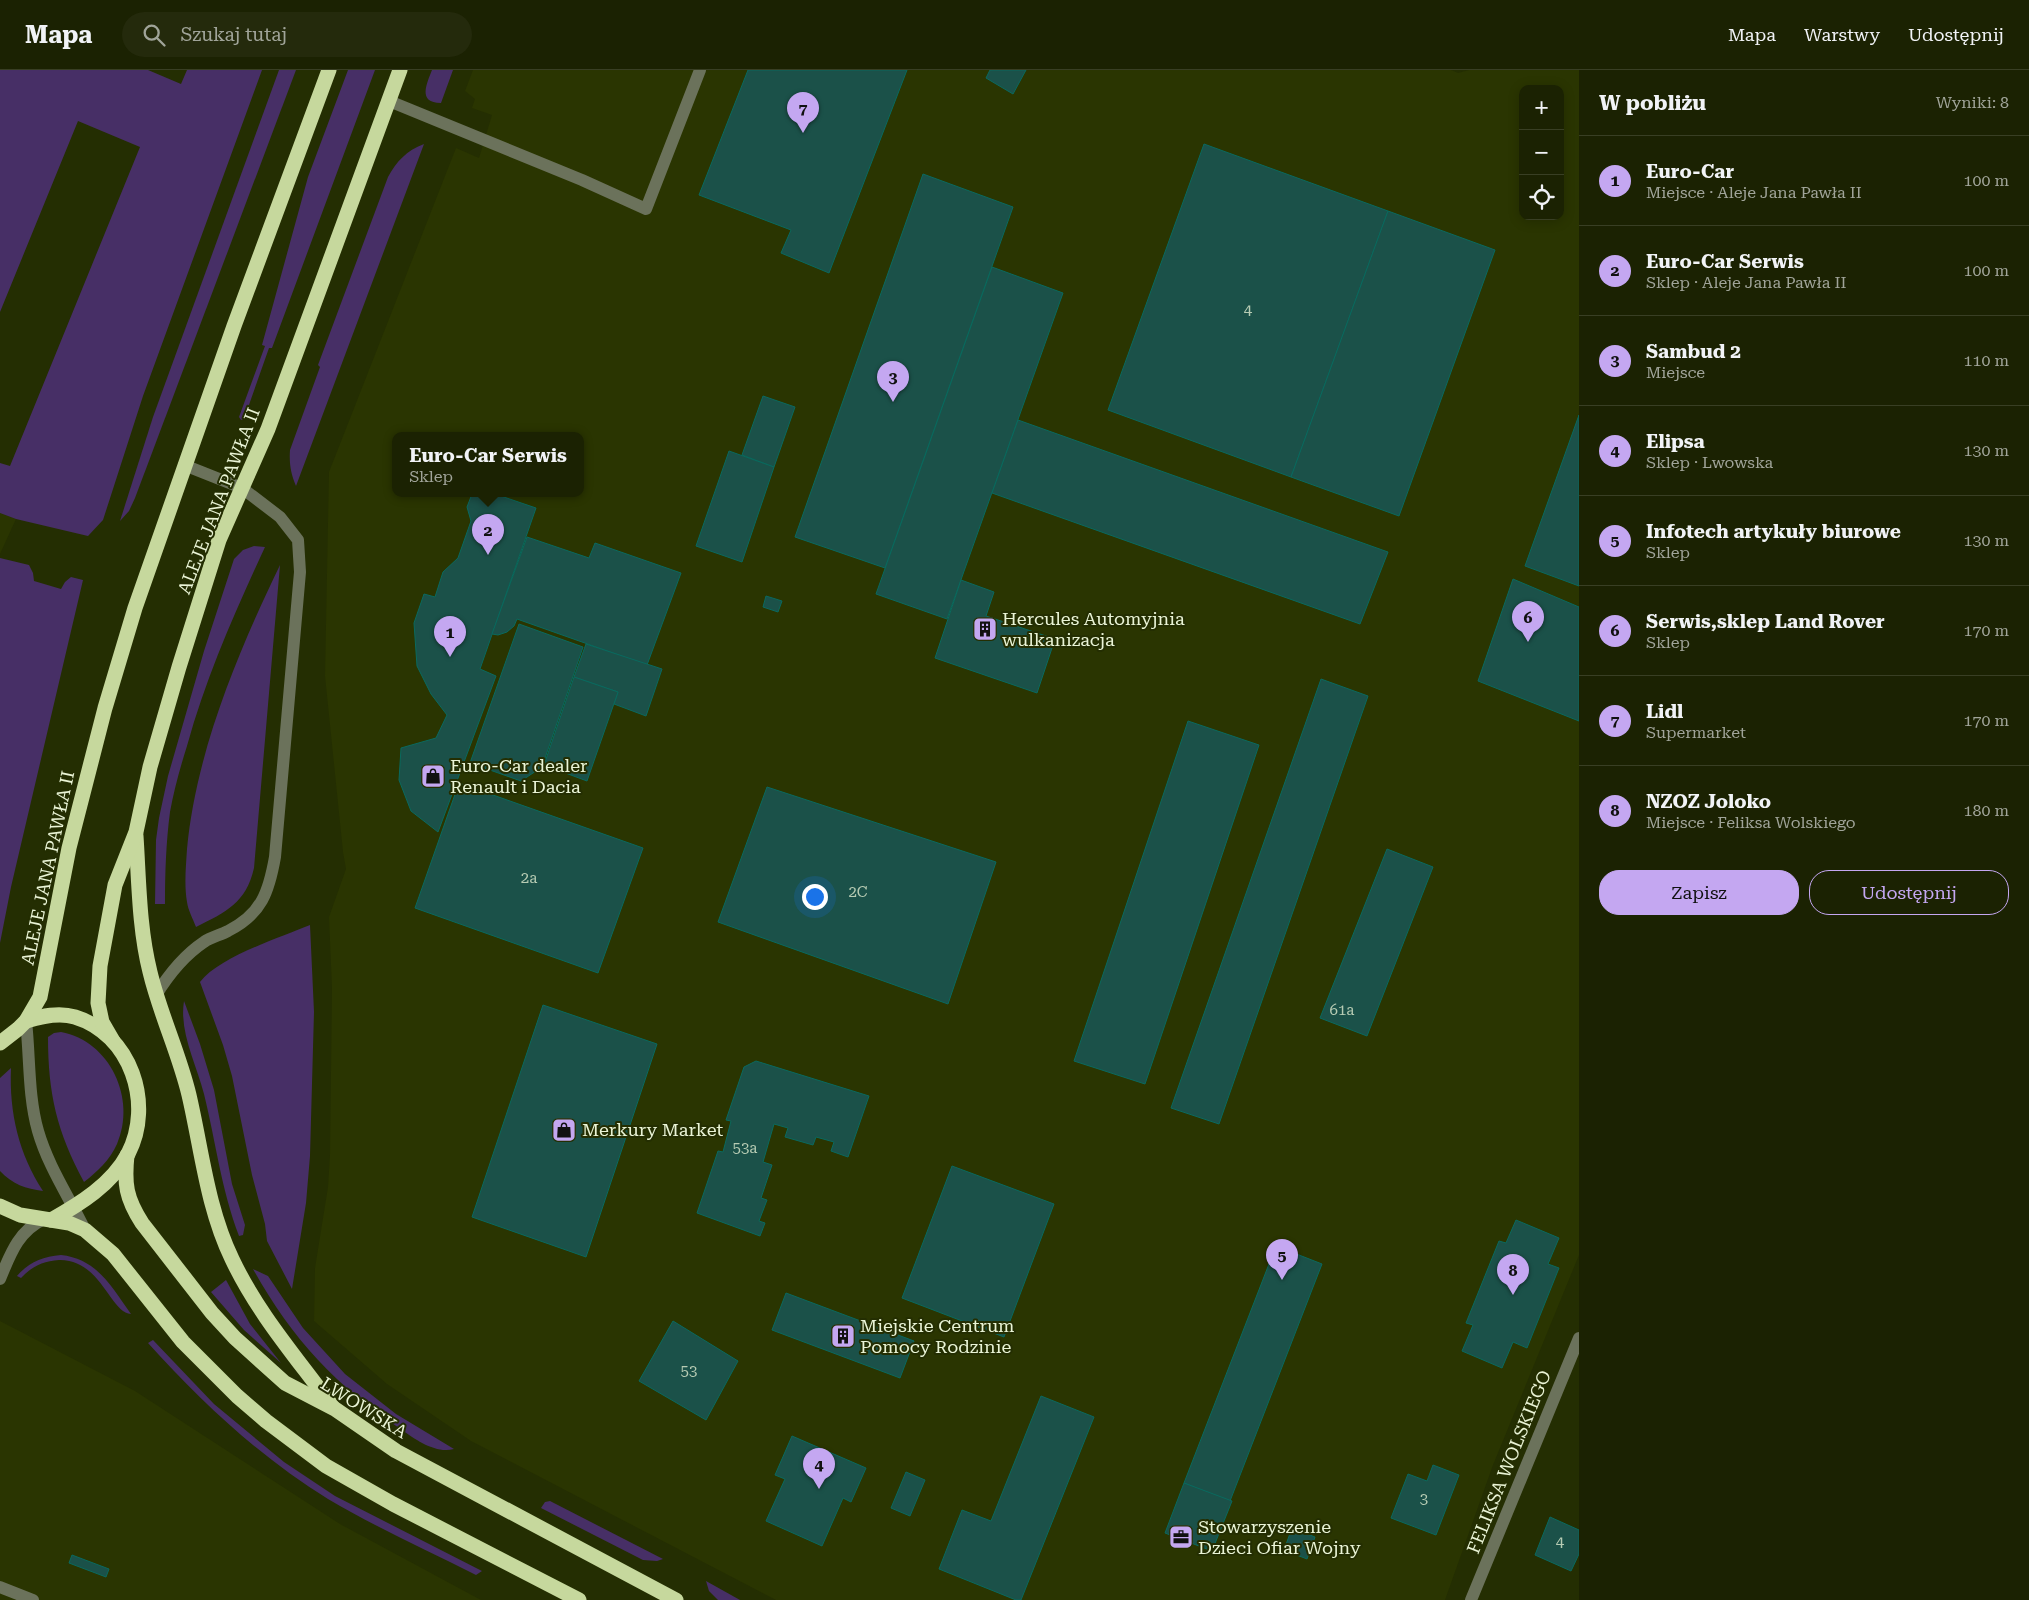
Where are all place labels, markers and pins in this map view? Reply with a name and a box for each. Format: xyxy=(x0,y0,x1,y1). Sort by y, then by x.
pin: 7 xyxy=(787,92,819,133)
pin: 3 xyxy=(877,361,909,402)
pin: 2 xyxy=(472,514,504,555)
pin: 6 xyxy=(1512,601,1544,642)
place label: Hercules Automyjnia wulkanizacja xyxy=(1002,608,1185,650)
pin: 1 xyxy=(434,616,466,657)
building icon: Hercules Automyjnia wulkanizacja xyxy=(972,616,998,642)
place label: Euro-Car dealer Renault i Dacia xyxy=(450,755,587,797)
shop icon: Euro-Car dealer Renault i Dacia xyxy=(420,763,446,789)
shop icon: Merkury Market xyxy=(551,1117,577,1143)
place label: Merkury Market xyxy=(582,1119,724,1140)
pin: 5 xyxy=(1266,1239,1298,1280)
pin: 8 xyxy=(1497,1254,1529,1295)
place label: Miejskie Centrum Pomocy Rodzinie xyxy=(860,1315,1015,1357)
building icon: Miejskie Centrum Pomocy Rodzinie xyxy=(830,1323,856,1349)
pin: 4 xyxy=(803,1448,835,1489)
place label: Stowarzyszenie Dzieci Ofiar Wojny xyxy=(1198,1516,1361,1558)
office icon: Stowarzyszenie Dzieci Ofiar Wojny xyxy=(1168,1524,1194,1550)

